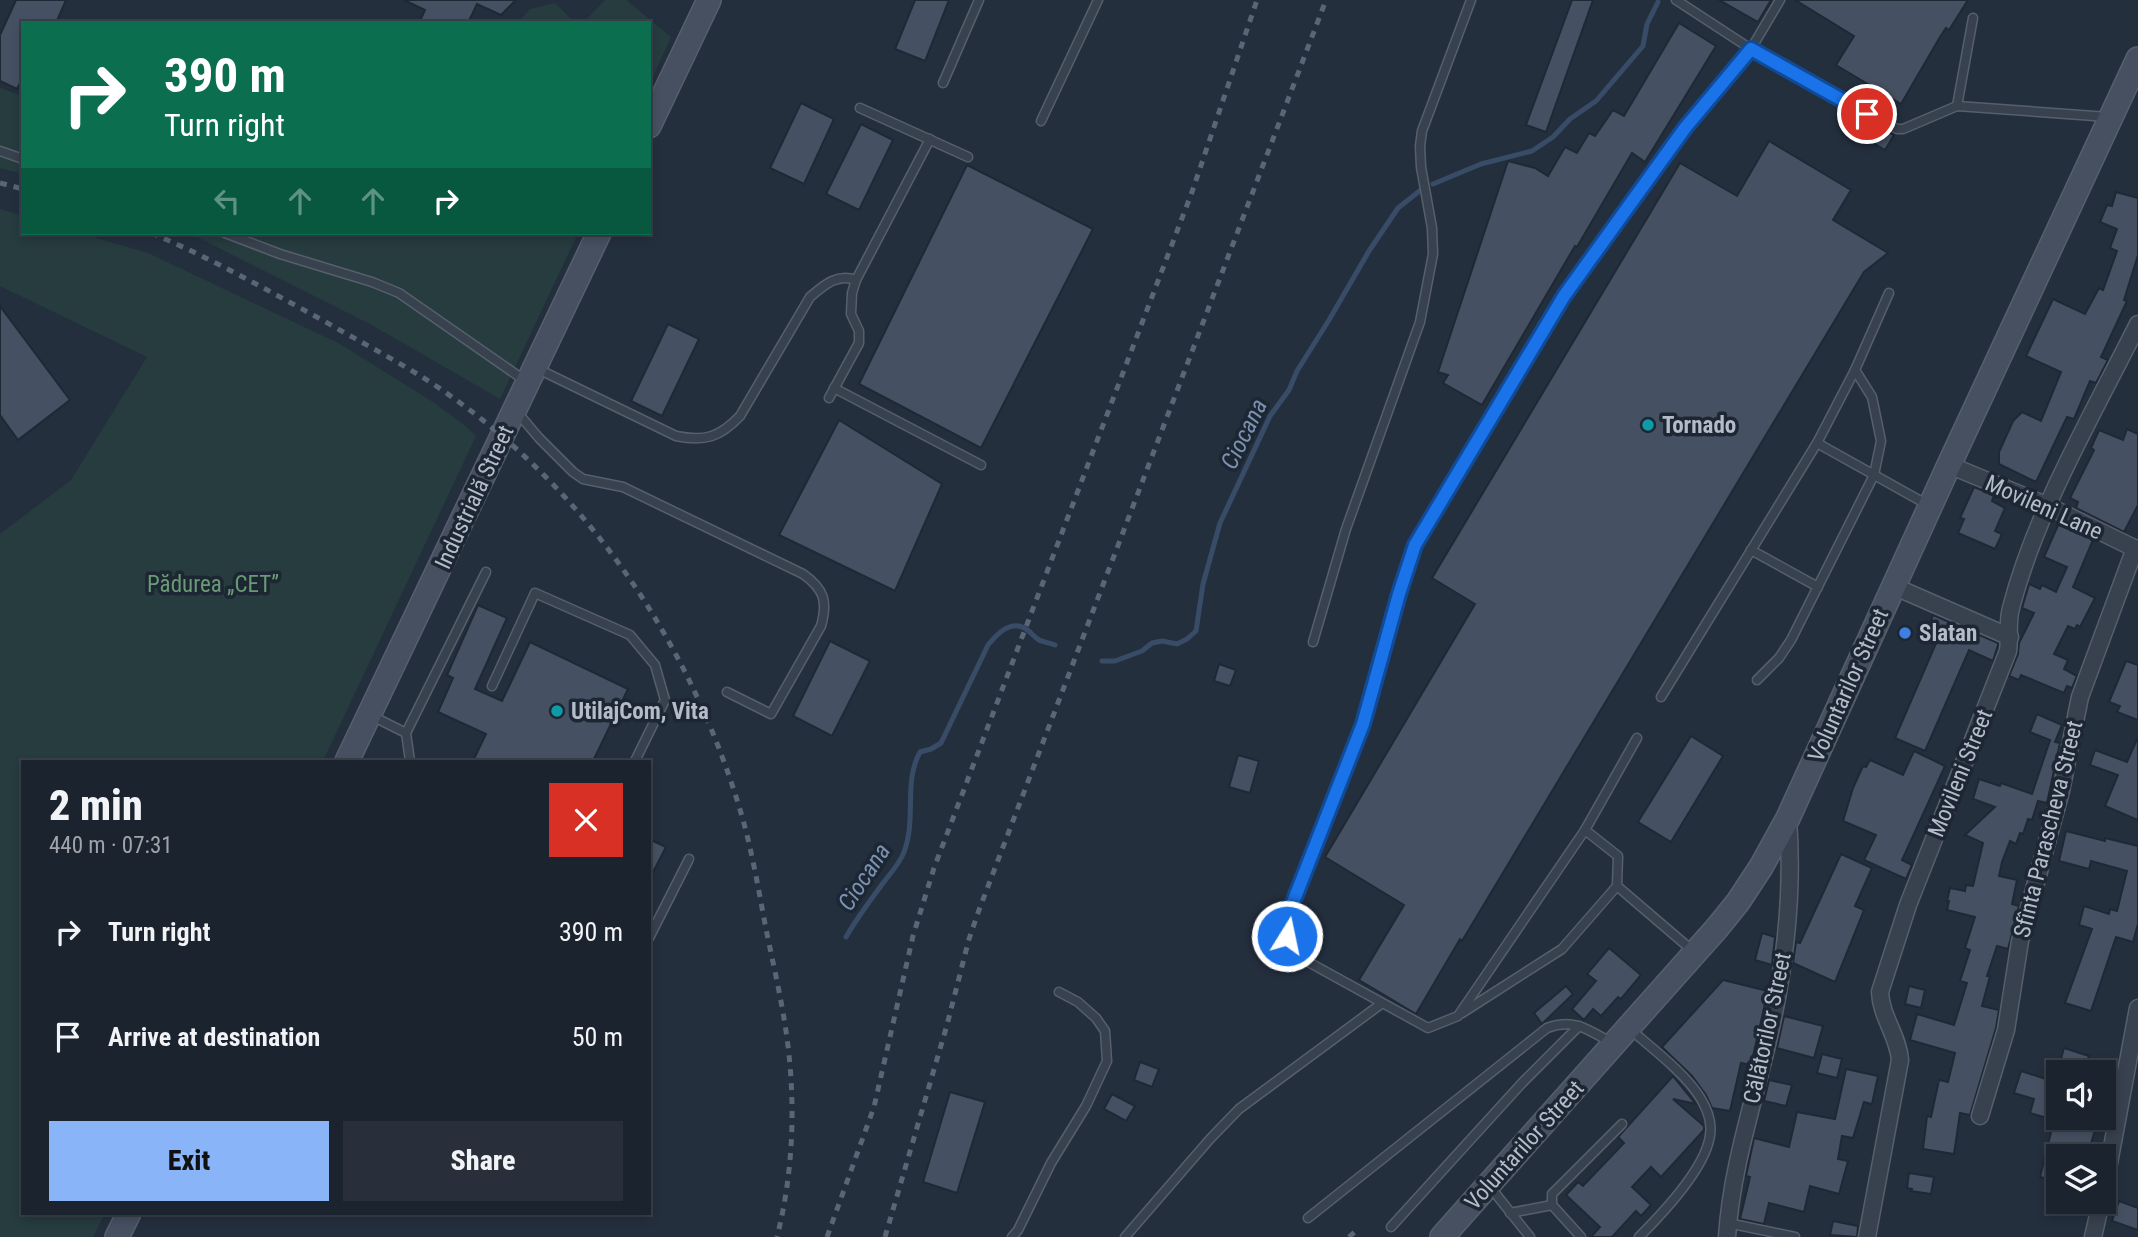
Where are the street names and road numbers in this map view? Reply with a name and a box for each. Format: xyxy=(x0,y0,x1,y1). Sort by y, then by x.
street label: Industrială Street xyxy=(429,421,520,573)
street label: Movileni Lane xyxy=(1981,470,2107,545)
street label: Voluntarilor Street xyxy=(1803,605,1894,766)
street label: Movileni Street xyxy=(1923,705,1998,841)
street label: Sfînta Parascheva Street xyxy=(2008,718,2089,940)
street label: Călătorilor Street xyxy=(1738,950,1797,1106)
street label: Voluntarilor Street xyxy=(1459,1075,1589,1216)

